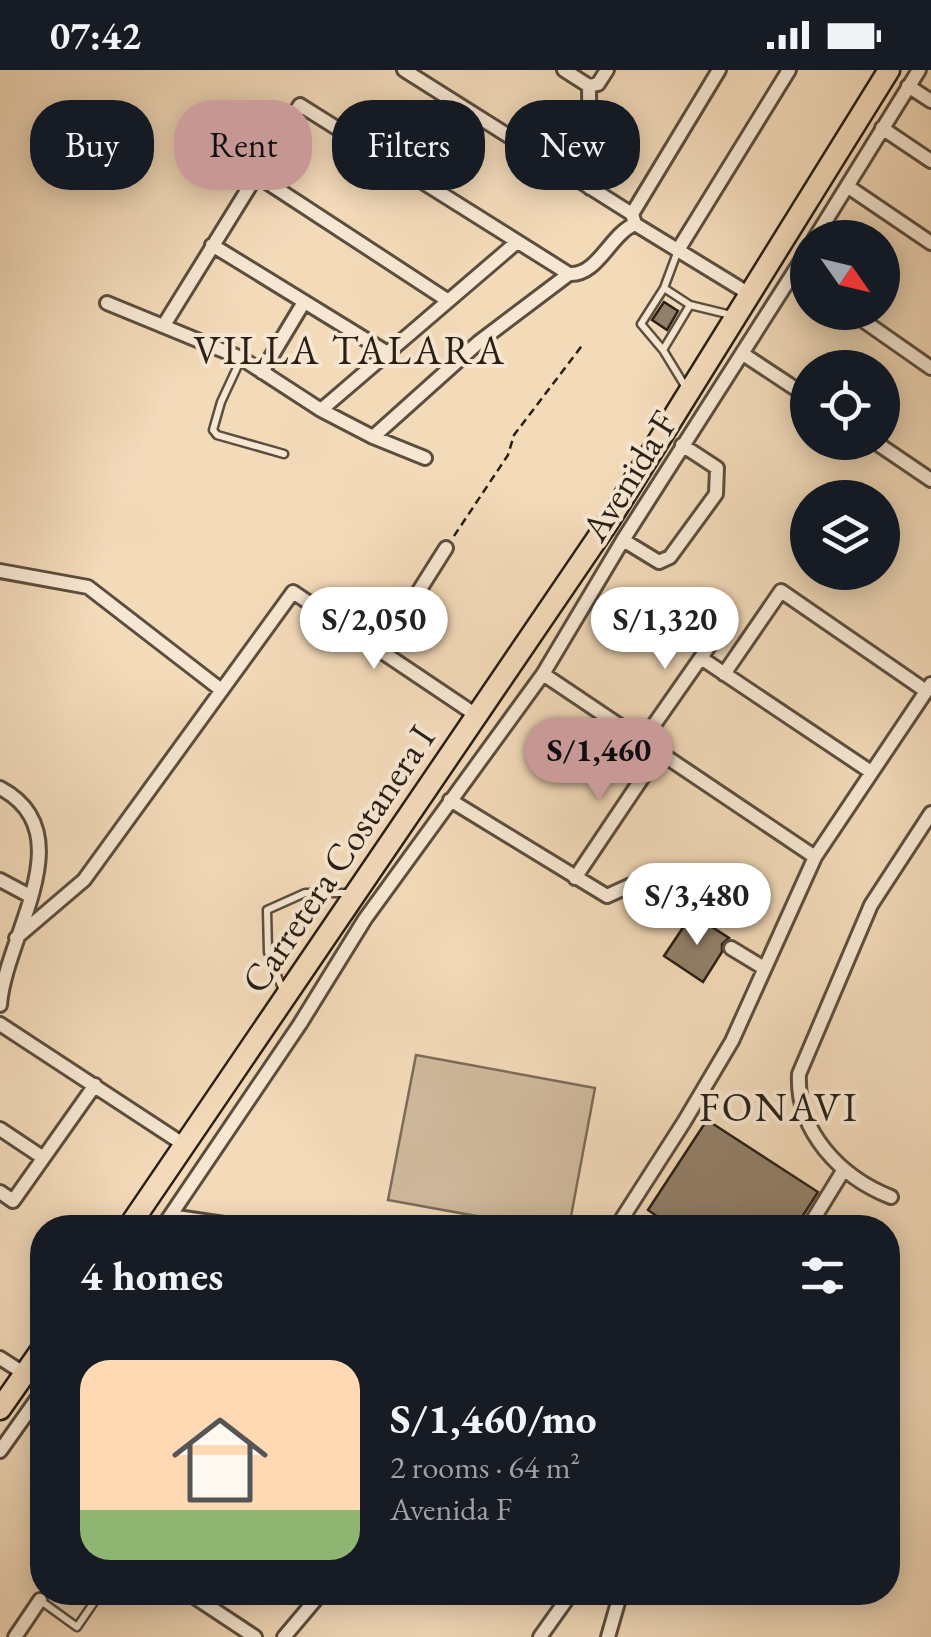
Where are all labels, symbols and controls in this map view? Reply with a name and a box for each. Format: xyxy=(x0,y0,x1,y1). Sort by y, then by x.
text: 07:42 xyxy=(50,11,141,60)
chip: Buy xyxy=(30,100,154,190)
chip: Rent xyxy=(174,100,312,190)
chip: Filters xyxy=(332,100,485,190)
chip: New xyxy=(505,100,640,190)
north arrow xyxy=(790,220,900,330)
map controls xyxy=(790,220,900,590)
district label: VILLA TALARA xyxy=(194,324,506,376)
button: locate xyxy=(790,350,900,460)
street label: Avenida F xyxy=(569,401,688,551)
button: layers xyxy=(790,480,900,590)
pin: S/2,050 xyxy=(282,587,466,672)
pin: S/1,320 xyxy=(573,587,757,672)
text: S/2,050 xyxy=(322,598,426,640)
text: S/1,320 xyxy=(613,598,717,640)
street label: Carretera Costanera I xyxy=(230,715,445,1002)
pin: S/1,460 xyxy=(507,718,691,803)
text: S/1,460 xyxy=(547,729,651,771)
pin: S/3,480 xyxy=(605,863,789,948)
text: S/3,480 xyxy=(645,874,749,916)
district label: FONAVI xyxy=(699,1081,859,1133)
text: 4 homes xyxy=(80,1248,223,1303)
icon: filters xyxy=(795,1248,850,1303)
text: S/1,460/mo xyxy=(390,1391,597,1446)
icon: home xyxy=(160,1400,280,1520)
text: 2 rooms · 64 m² xyxy=(390,1446,580,1488)
text: Avenida F xyxy=(390,1488,512,1530)

